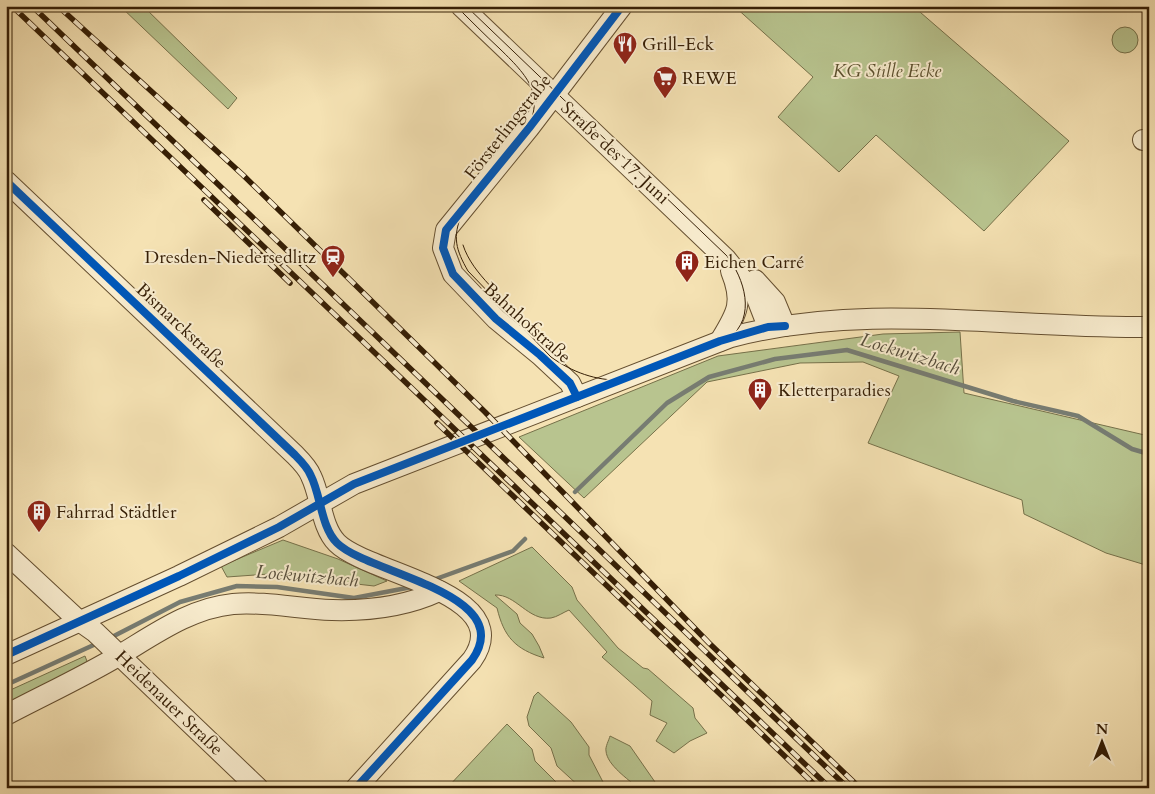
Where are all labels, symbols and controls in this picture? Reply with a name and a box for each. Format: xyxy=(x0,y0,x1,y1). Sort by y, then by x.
restaurant icon: Grill-Eck xyxy=(612,31,638,65)
place label: Grill-Eck xyxy=(642,32,714,57)
park label: KG Stille Ecke xyxy=(833,59,942,84)
supermarket icon: REWE xyxy=(652,65,678,99)
place label: REWE xyxy=(682,66,737,91)
street label: Försterlingstraße xyxy=(459,69,557,185)
street label: Straße des 17. Juni xyxy=(555,96,675,210)
station icon: Dresden-Niedersedlitz xyxy=(320,244,346,278)
place label: Dresden-Niedersedlitz xyxy=(145,245,316,270)
building icon: Eichen Carré xyxy=(674,249,700,283)
place label: Eichen Carré xyxy=(704,250,804,275)
street label: Bismarckstraße xyxy=(130,277,232,375)
street label: Bahnhofstraße xyxy=(478,277,576,369)
water label: Lockwitzbach xyxy=(857,327,963,381)
building icon: Kletterparadies xyxy=(747,377,773,411)
place label: Kletterparadies xyxy=(778,378,891,403)
building icon: Fahrrad Städtler xyxy=(26,499,52,533)
place label: Fahrrad Städtler xyxy=(56,500,177,525)
water label: Lockwitzbach xyxy=(255,559,359,593)
street label: Heidenauer Straße xyxy=(109,645,229,761)
north arrow xyxy=(1078,716,1128,766)
text: N xyxy=(1096,720,1108,739)

